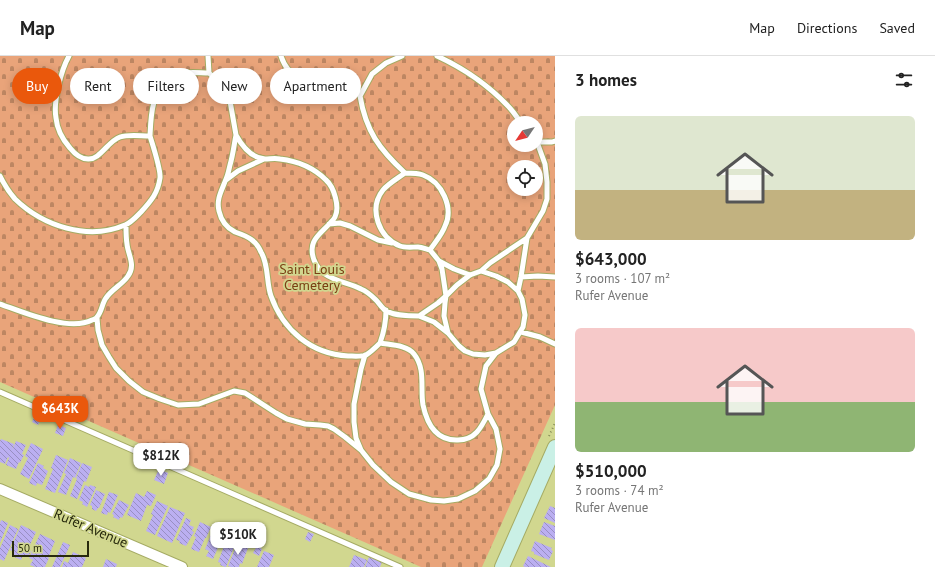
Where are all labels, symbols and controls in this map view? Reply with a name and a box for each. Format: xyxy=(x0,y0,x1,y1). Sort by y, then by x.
text: Map xyxy=(20,16,55,40)
text: Map xyxy=(749,19,775,37)
text: Directions xyxy=(797,19,857,37)
text: Saved xyxy=(879,19,915,37)
chip: Buy xyxy=(12,68,62,104)
chip: Rent xyxy=(70,68,125,104)
chip: Filters xyxy=(133,68,199,104)
chip: New xyxy=(207,68,262,104)
chip: Apartment xyxy=(270,68,361,104)
text: 3 homes xyxy=(575,69,637,91)
icon: filters xyxy=(893,69,915,91)
north arrow xyxy=(507,116,543,152)
map controls xyxy=(507,116,543,196)
icon: home xyxy=(709,142,781,214)
button: locate xyxy=(507,160,543,196)
text: $643,000 xyxy=(575,248,647,270)
park label: Saint Louis Cemetery xyxy=(279,260,345,294)
text: 3 rooms · 107 m² xyxy=(575,270,670,287)
text: Rufer Avenue xyxy=(575,287,648,304)
icon: home xyxy=(709,354,781,426)
pin: $643K xyxy=(32,396,88,430)
text: $643K xyxy=(41,400,79,417)
pin: $812K xyxy=(133,443,189,477)
text: $812K xyxy=(142,447,180,464)
text: $510,000 xyxy=(575,460,647,482)
text: 3 rooms · 74 m² xyxy=(575,482,664,499)
text: Rufer Avenue xyxy=(575,499,648,516)
street label: Rufer Avenue xyxy=(51,504,131,552)
pin: $510K xyxy=(210,522,266,556)
text: $510K xyxy=(219,526,257,543)
scale bar xyxy=(12,539,89,558)
text: 50 m xyxy=(18,541,42,555)

